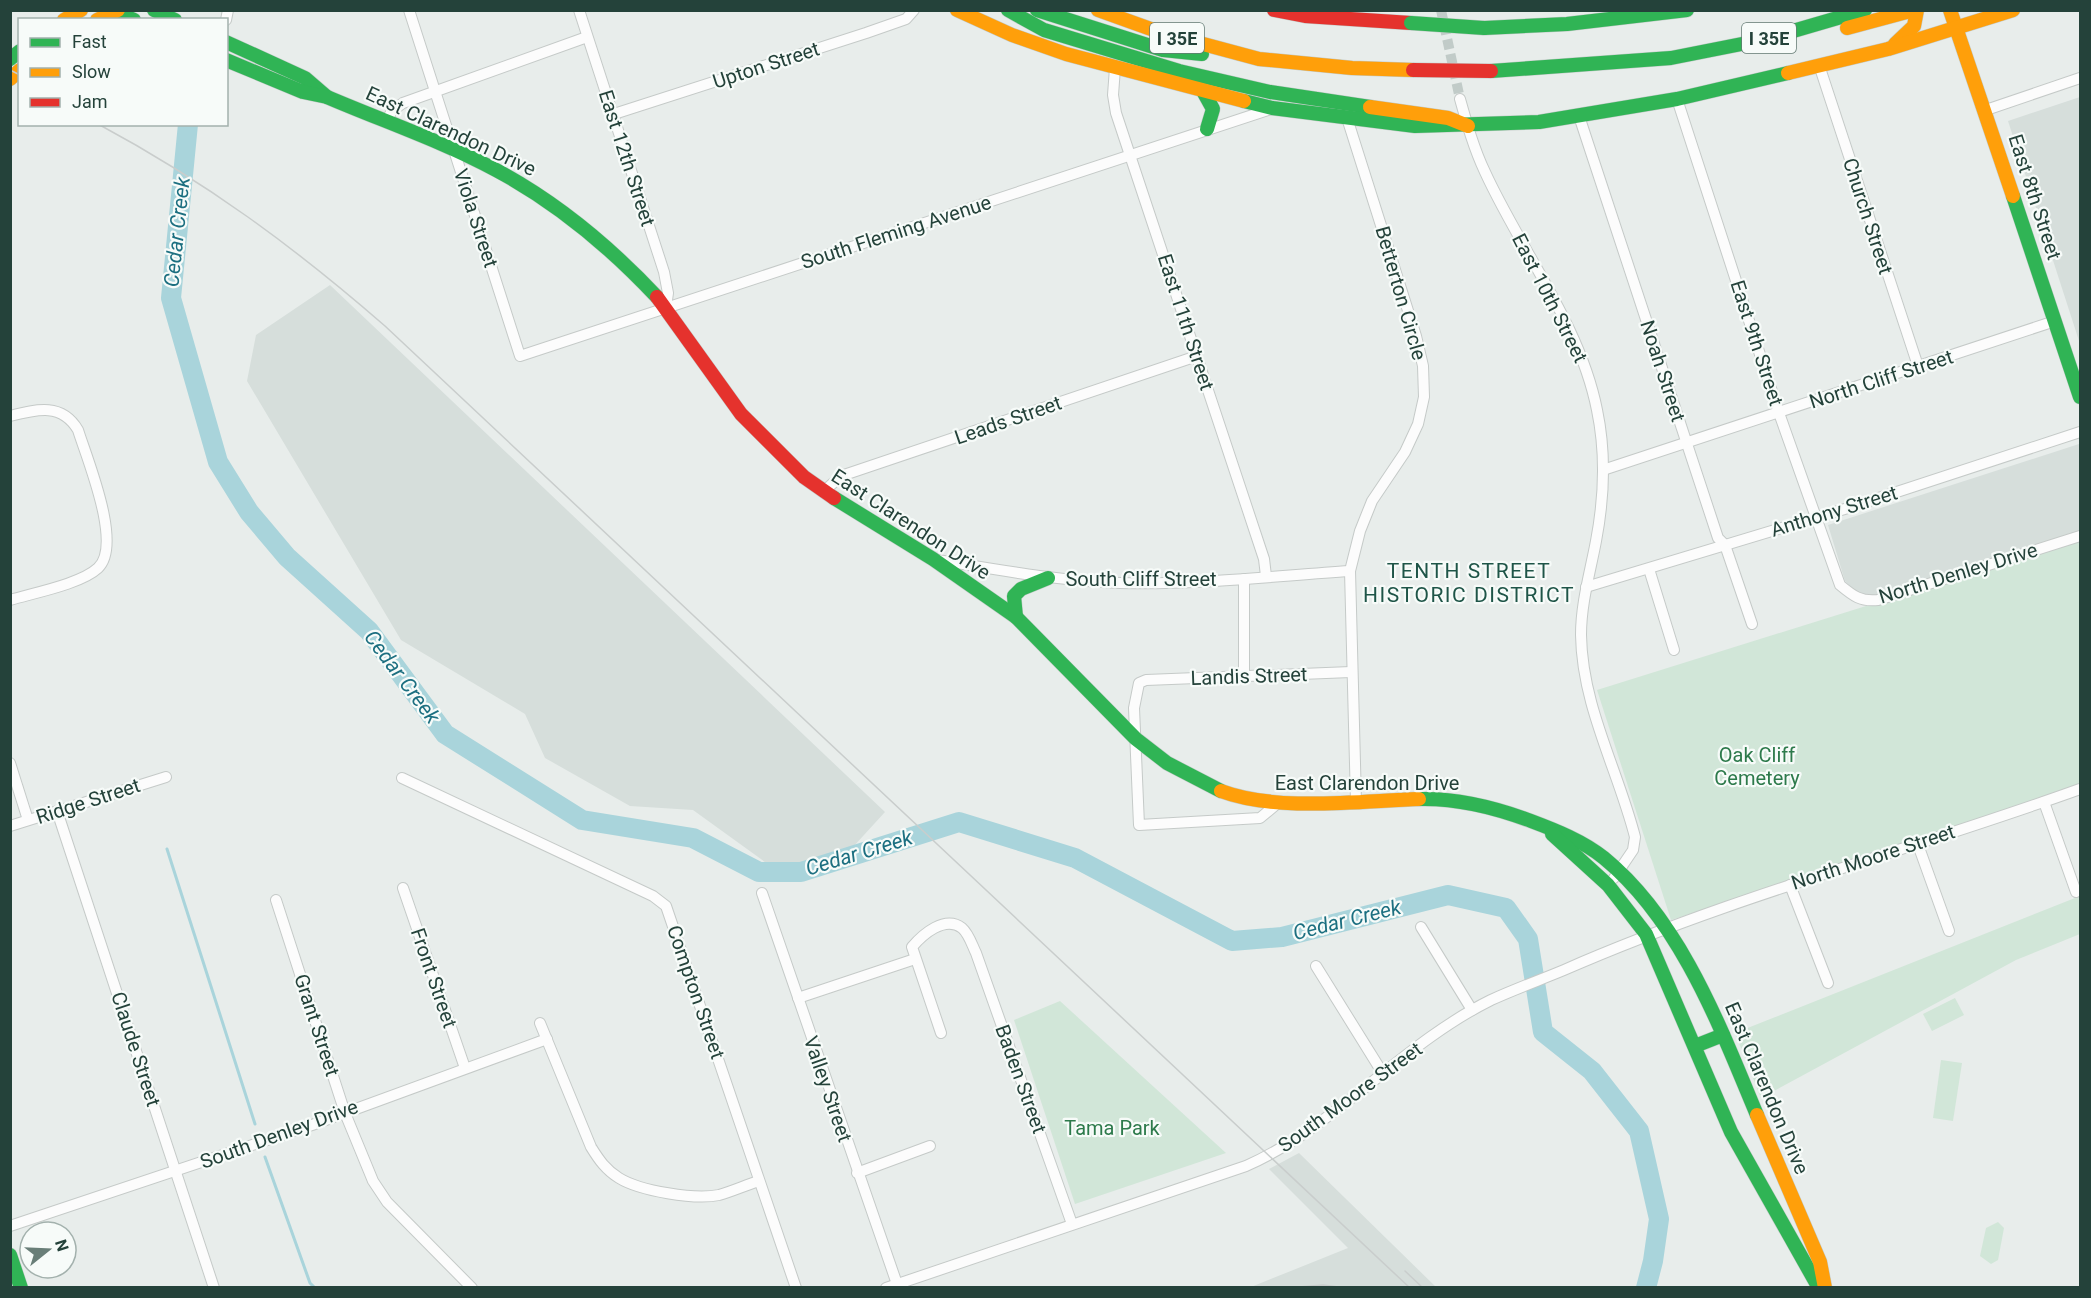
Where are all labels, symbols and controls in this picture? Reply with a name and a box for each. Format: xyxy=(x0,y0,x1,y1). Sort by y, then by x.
legend xyxy=(18,18,228,126)
road number: I 35E xyxy=(1150,23,1204,53)
road number: I 35E xyxy=(1742,23,1796,53)
text: Fast xyxy=(72,31,107,52)
street label: Upton Street xyxy=(710,36,822,94)
text: Slow xyxy=(72,61,111,82)
street label: East Clarendon Drive xyxy=(362,81,540,181)
street label: East 12th Street xyxy=(594,87,660,229)
text: Jam xyxy=(72,91,108,112)
street label: East 8th Street xyxy=(2003,131,2067,263)
street label: Church Street xyxy=(1838,155,1898,277)
street label: Viola Street xyxy=(449,166,503,270)
water label: Cedar Creek xyxy=(159,175,195,288)
street label: South Fleming Avenue xyxy=(798,190,994,274)
street label: Betterton Circle xyxy=(1370,223,1432,363)
street label: East 10th Street xyxy=(1507,229,1593,367)
street label: East 11th Street xyxy=(1153,251,1219,393)
street label: East 9th Street xyxy=(1725,277,1789,409)
street label: Noah Street xyxy=(1635,317,1691,425)
street label: North Cliff Street xyxy=(1806,344,1956,414)
street label: Leads Street xyxy=(951,390,1065,450)
street label: East Clarendon Drive xyxy=(827,464,995,584)
street label: Anthony Street xyxy=(1768,480,1900,542)
street label: North Denley Drive xyxy=(1876,537,2040,609)
district label: TENTH STREET HISTORIC DISTRICT xyxy=(1363,559,1575,607)
street label: South Cliff Street xyxy=(1065,567,1217,591)
water label: Cedar Creek xyxy=(359,626,445,729)
street label: Landis Street xyxy=(1190,662,1308,690)
park label: Oak Cliff Cemetery xyxy=(1714,743,1800,790)
street label: East Clarendon Drive xyxy=(1275,771,1459,795)
street label: Ridge Street xyxy=(33,773,143,829)
street label: North Moore Street xyxy=(1788,819,1958,895)
water label: Cedar Creek xyxy=(803,825,916,881)
water label: Cedar Creek xyxy=(1290,895,1404,945)
street label: Compton Street xyxy=(662,922,730,1062)
street label: Front Street xyxy=(406,925,462,1031)
street label: Grant Street xyxy=(289,971,345,1079)
street label: Claude Street xyxy=(106,989,166,1109)
street label: East Clarendon Drive xyxy=(1720,998,1814,1178)
street label: Baden Street xyxy=(990,1021,1052,1137)
street label: Valley Street xyxy=(799,1033,857,1145)
street label: South Moore Street xyxy=(1273,1037,1427,1157)
street label: South Denley Drive xyxy=(197,1094,361,1174)
park label: Tama Park xyxy=(1064,1116,1161,1140)
north arrow xyxy=(18,1220,78,1280)
text: N xyxy=(51,1237,73,1254)

